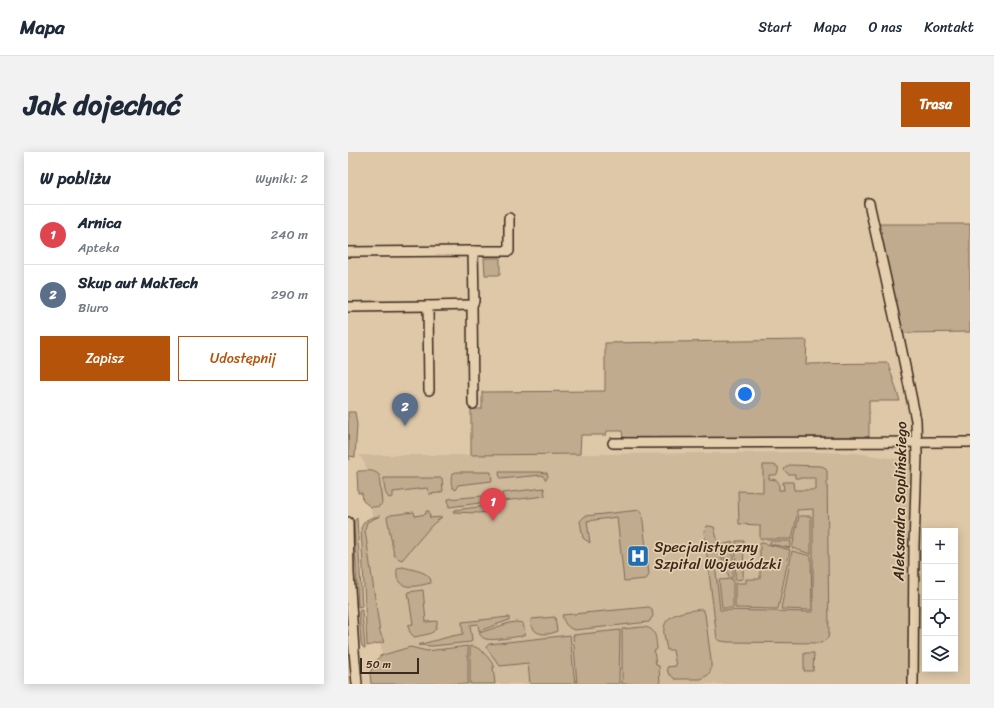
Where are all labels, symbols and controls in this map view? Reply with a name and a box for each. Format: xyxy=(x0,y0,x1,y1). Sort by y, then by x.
text: Mapa xyxy=(20,11,65,44)
text: Start xyxy=(758,15,792,40)
text: Mapa xyxy=(814,15,846,40)
text: O nas xyxy=(868,15,902,40)
text: Kontakt xyxy=(924,15,974,40)
text: Jak dojechać xyxy=(24,80,181,129)
button: Trasa xyxy=(901,82,970,127)
text: W pobliżu xyxy=(40,163,111,193)
text: Wyniki: 2 xyxy=(255,167,308,190)
text: Arnica xyxy=(78,210,121,236)
text: 1 xyxy=(50,223,56,246)
text: 240 m xyxy=(271,223,308,246)
text: Apteka xyxy=(78,236,119,259)
text: Skup aut MakTech xyxy=(78,270,198,296)
text: 2 xyxy=(49,283,57,306)
text: 290 m xyxy=(271,283,308,306)
text: Biuro xyxy=(78,296,109,319)
button: Zapisz xyxy=(40,336,170,381)
button: Udostępnij xyxy=(178,336,308,381)
your location xyxy=(735,384,755,404)
pin: 2 xyxy=(392,393,418,426)
street label: Aleksandra Soplińskiego xyxy=(886,421,914,582)
pin: 1 xyxy=(480,488,506,521)
map controls xyxy=(922,528,958,672)
button: + xyxy=(922,528,958,564)
place label: Specjalistyczny Szpital Wojewódzki xyxy=(654,534,782,577)
hospital icon: Specjalistyczny Szpital Wojewódzki xyxy=(625,543,651,569)
button: − xyxy=(922,564,958,600)
button: locate xyxy=(922,600,958,636)
button: layers xyxy=(922,636,958,672)
text: 50 m xyxy=(366,655,391,674)
scale bar xyxy=(360,656,419,675)

